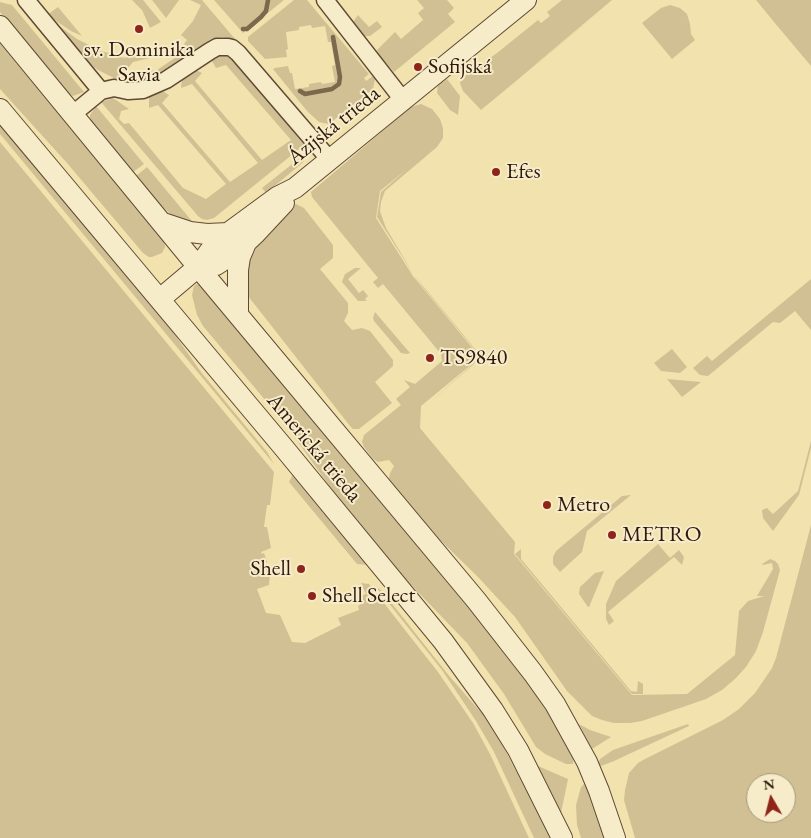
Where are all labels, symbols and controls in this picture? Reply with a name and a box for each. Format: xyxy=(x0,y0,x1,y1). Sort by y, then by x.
marker: sv. Dominika Savia xyxy=(133,23,145,35)
place label: sv. Dominika Savia xyxy=(84,37,194,88)
place label: Sofijská xyxy=(428,54,492,80)
marker: Sofijská xyxy=(412,61,424,73)
street label: Ázijská trieda xyxy=(282,81,386,171)
place label: Efes xyxy=(506,159,541,185)
marker: Efes xyxy=(490,166,502,178)
place label: TS9840 xyxy=(440,345,507,371)
marker: TS9840 xyxy=(424,352,436,364)
street label: Americká trieda xyxy=(261,388,367,508)
place label: Metro xyxy=(557,492,610,518)
marker: Metro xyxy=(541,499,553,511)
place label: METRO xyxy=(622,522,701,548)
marker: METRO xyxy=(606,529,618,541)
place label: Shell xyxy=(250,556,291,582)
marker: Shell xyxy=(295,563,307,575)
place label: Shell Select xyxy=(322,583,415,609)
marker: Shell Select xyxy=(306,590,318,602)
north arrow xyxy=(746,773,796,823)
text: N xyxy=(762,774,776,794)

